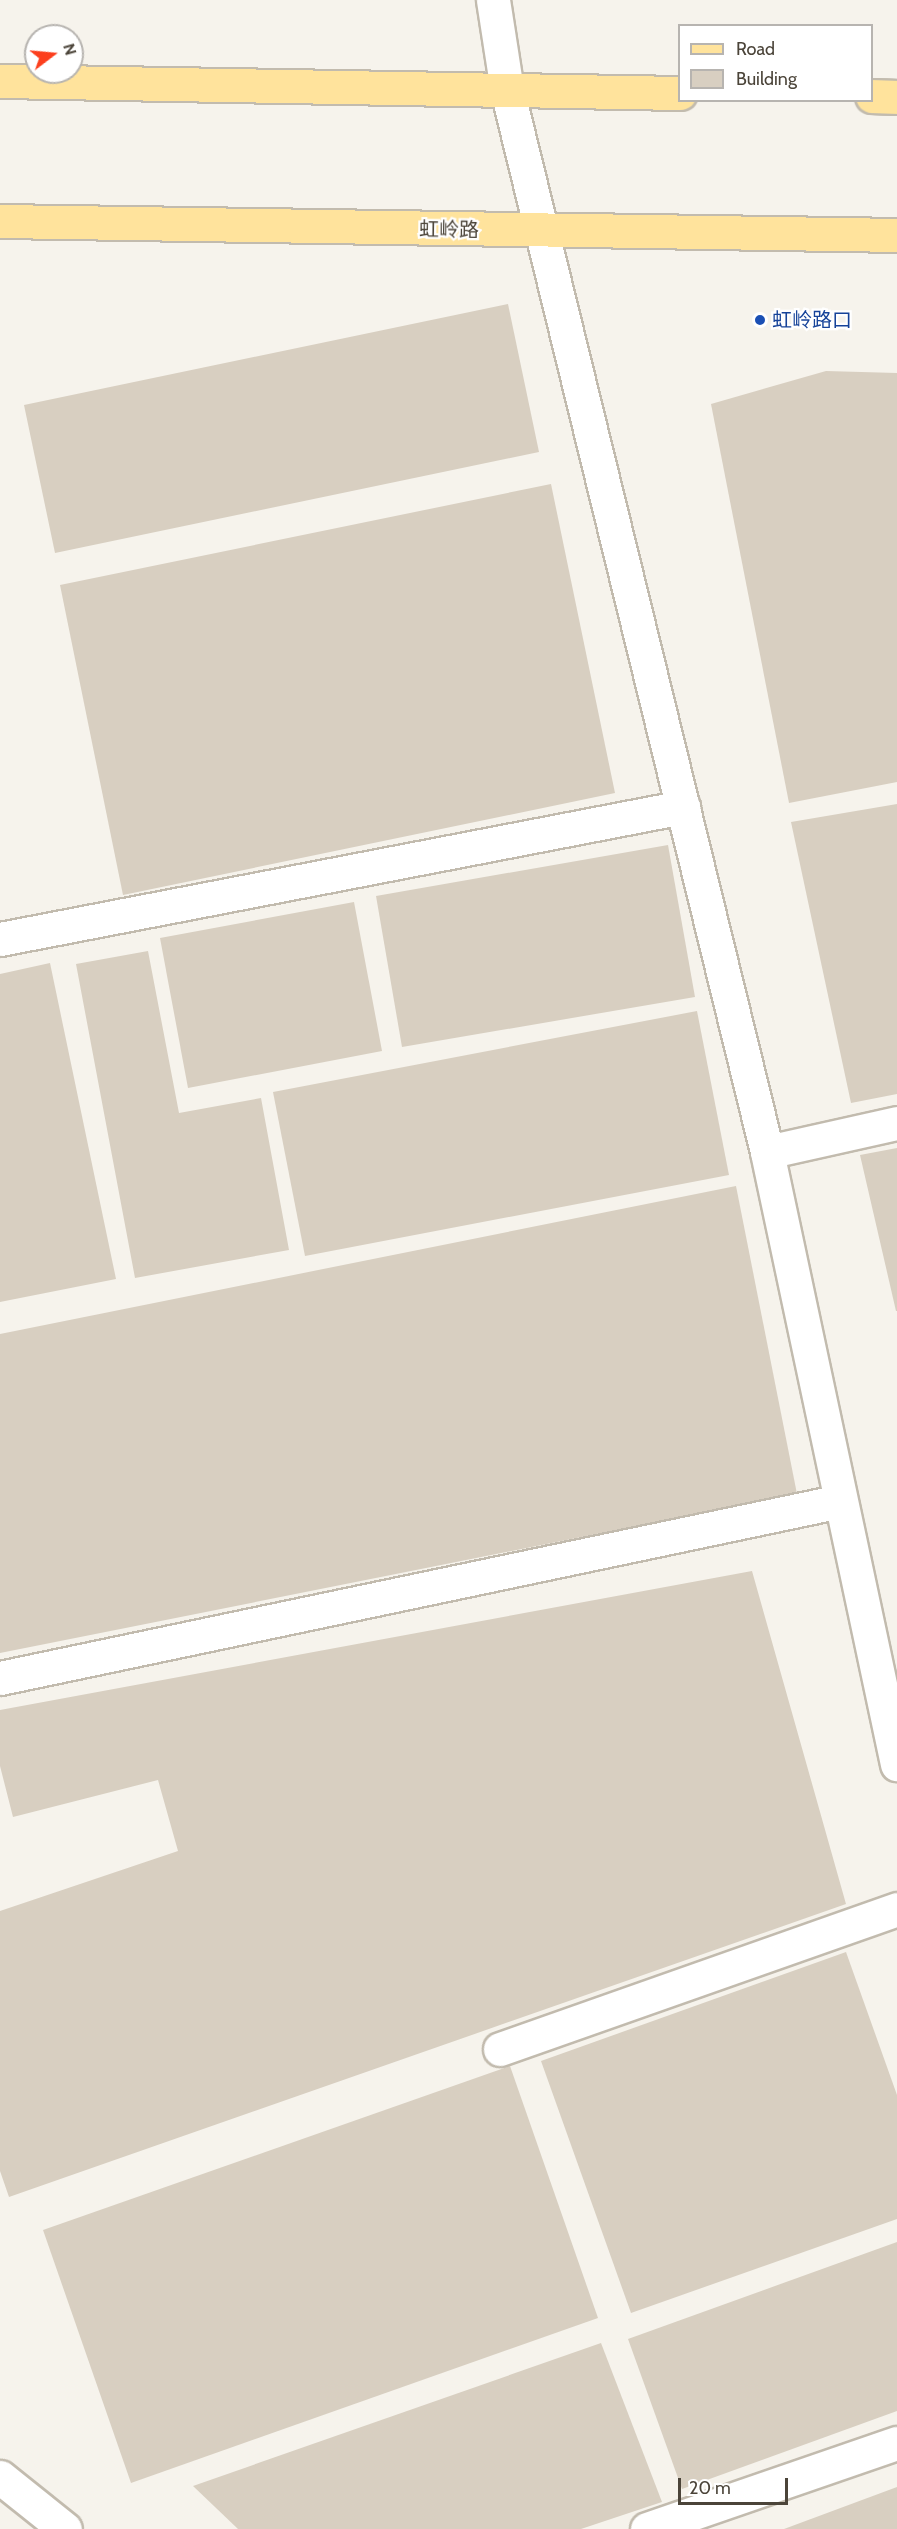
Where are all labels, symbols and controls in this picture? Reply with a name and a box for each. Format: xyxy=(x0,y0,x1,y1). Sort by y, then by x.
north arrow xyxy=(24,24,84,84)
legend xyxy=(678,24,873,102)
text: Road xyxy=(736,38,775,60)
text: N xyxy=(59,41,81,58)
text: Building xyxy=(736,68,797,90)
street label: 虹岭路 xyxy=(419,217,479,243)
place label: 虹岭路口 xyxy=(772,308,852,332)
marker: 虹岭路口 xyxy=(753,313,767,327)
scale bar xyxy=(681,2466,790,2504)
text: 20 m xyxy=(689,2477,731,2499)

